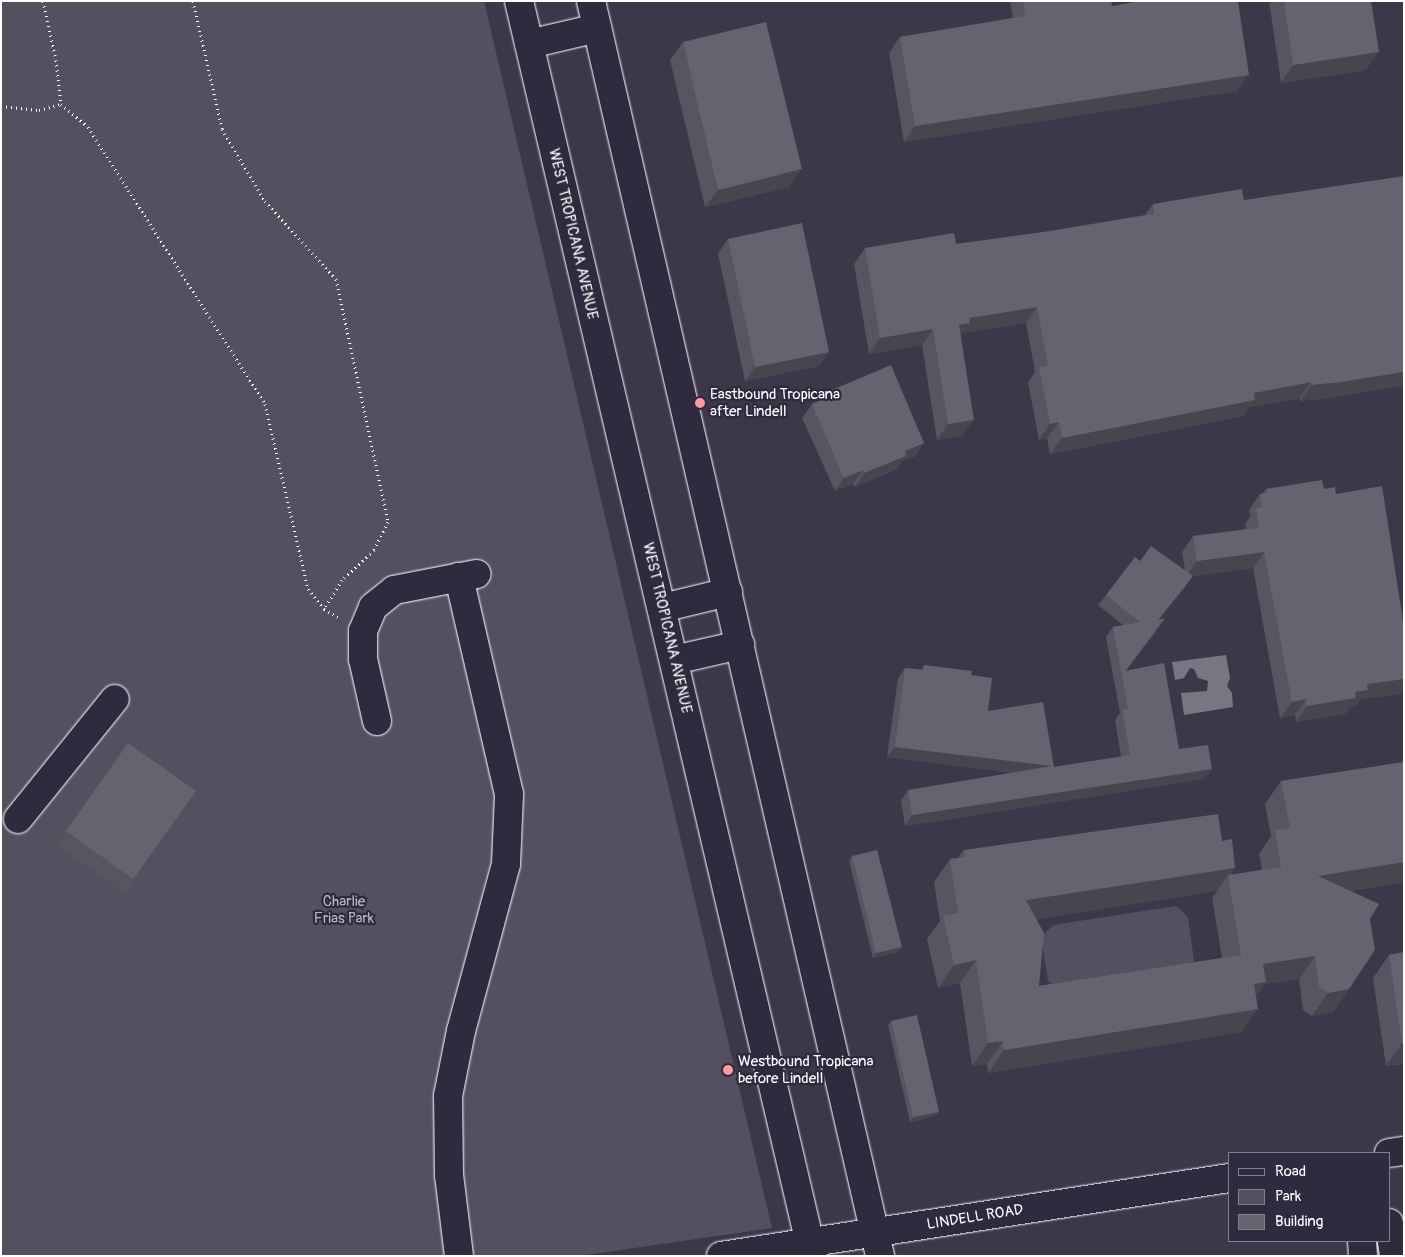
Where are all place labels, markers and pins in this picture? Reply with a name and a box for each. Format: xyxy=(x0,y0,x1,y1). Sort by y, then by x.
place label: Eastbound Tropicana after Lindell xyxy=(710,385,840,420)
marker: Eastbound Tropicana after Lindell xyxy=(694,397,706,409)
place label: Westbound Tropicana before Lindell xyxy=(738,1052,874,1087)
marker: Westbound Tropicana before Lindell xyxy=(722,1064,734,1076)

